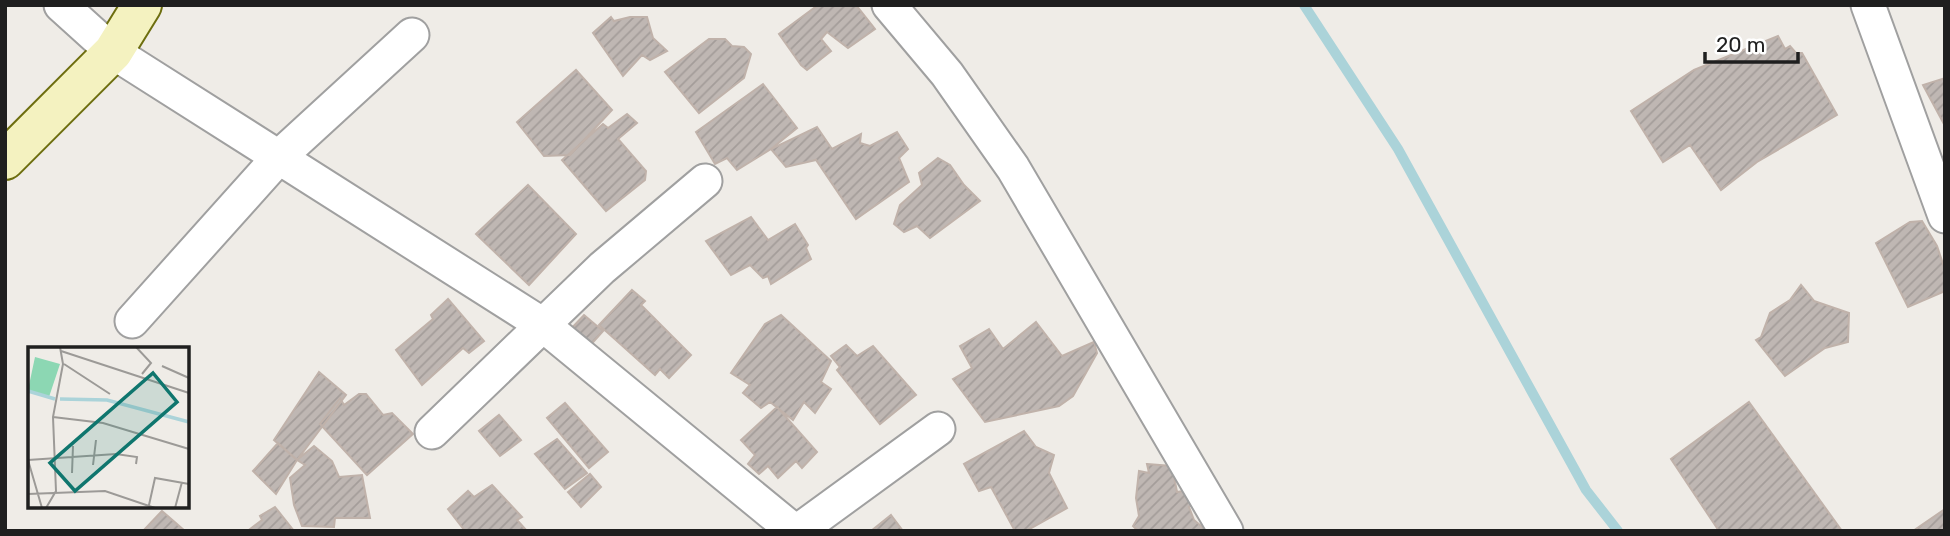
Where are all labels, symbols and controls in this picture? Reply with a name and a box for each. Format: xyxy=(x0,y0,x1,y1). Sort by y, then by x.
scale bar xyxy=(1705,21,1798,65)
text: 20 m xyxy=(1716,32,1765,57)
inset map xyxy=(28,347,189,508)

